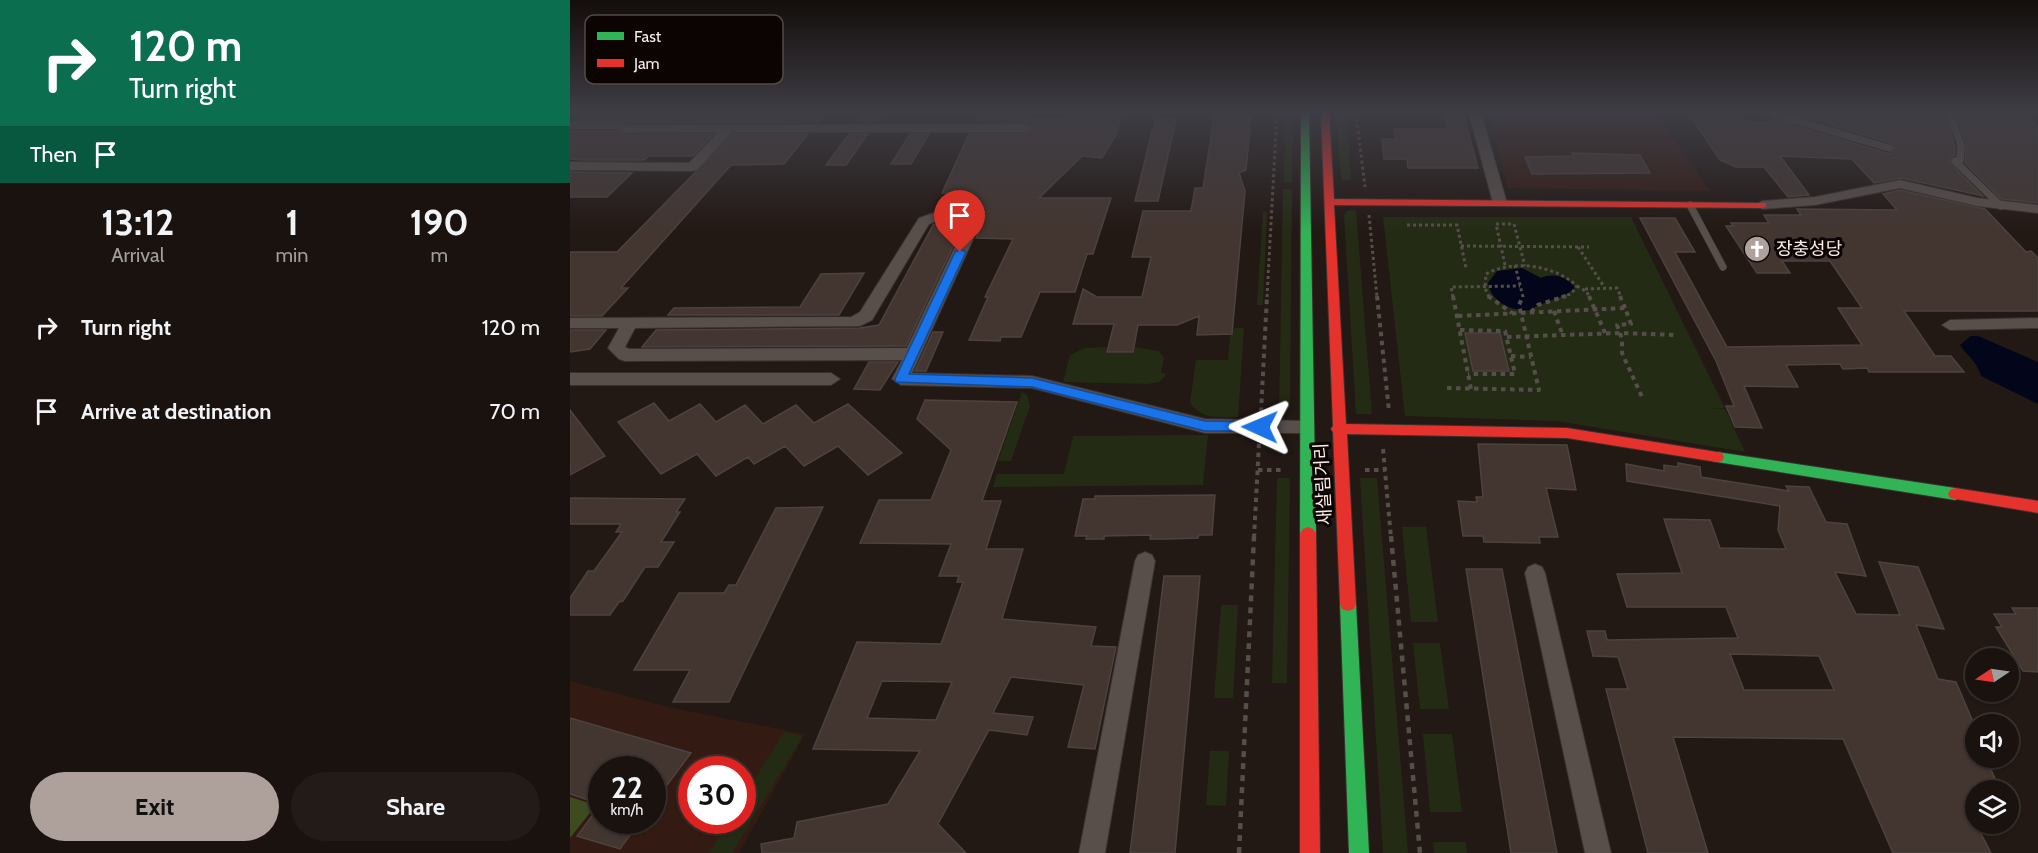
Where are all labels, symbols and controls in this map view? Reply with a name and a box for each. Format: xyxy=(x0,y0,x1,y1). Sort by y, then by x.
legend xyxy=(585,15,783,84)
text: 120 m xyxy=(129,20,242,72)
icon: right xyxy=(30,24,108,102)
text: Fast xyxy=(634,27,662,46)
text: Jam xyxy=(633,54,660,73)
text: Turn right xyxy=(129,72,236,105)
icon: arrive xyxy=(89,138,122,171)
text: Then xyxy=(30,141,77,168)
pin xyxy=(934,190,985,252)
icon: arrive xyxy=(943,199,976,232)
text: 13:12 xyxy=(101,200,174,244)
text: 1 xyxy=(285,200,299,244)
text: 190 xyxy=(410,200,469,244)
church icon: 장충성당 xyxy=(1742,234,1772,264)
place label: 장충성당 xyxy=(1776,238,1842,260)
text: Arrival xyxy=(111,243,164,267)
text: min xyxy=(276,243,309,267)
text: m xyxy=(430,243,448,267)
icon: right xyxy=(30,311,63,344)
text: Turn right xyxy=(81,314,171,341)
text: 120 m xyxy=(482,314,540,341)
icon: arrive xyxy=(30,395,63,428)
position arrow xyxy=(1228,395,1292,459)
text: Arrive at destination xyxy=(81,398,271,425)
text: 70 m xyxy=(490,398,540,425)
street label: 새살림거리 xyxy=(1310,442,1336,526)
north arrow xyxy=(1965,648,2019,702)
map controls xyxy=(1965,648,2019,834)
button: sound xyxy=(1965,714,2019,768)
speed limit sign: 30 xyxy=(678,756,756,834)
text: 22 xyxy=(611,769,643,806)
button: Exit xyxy=(30,772,279,841)
button: Share xyxy=(291,772,540,841)
button: layers xyxy=(1965,780,2019,834)
text: km/h xyxy=(611,801,643,819)

